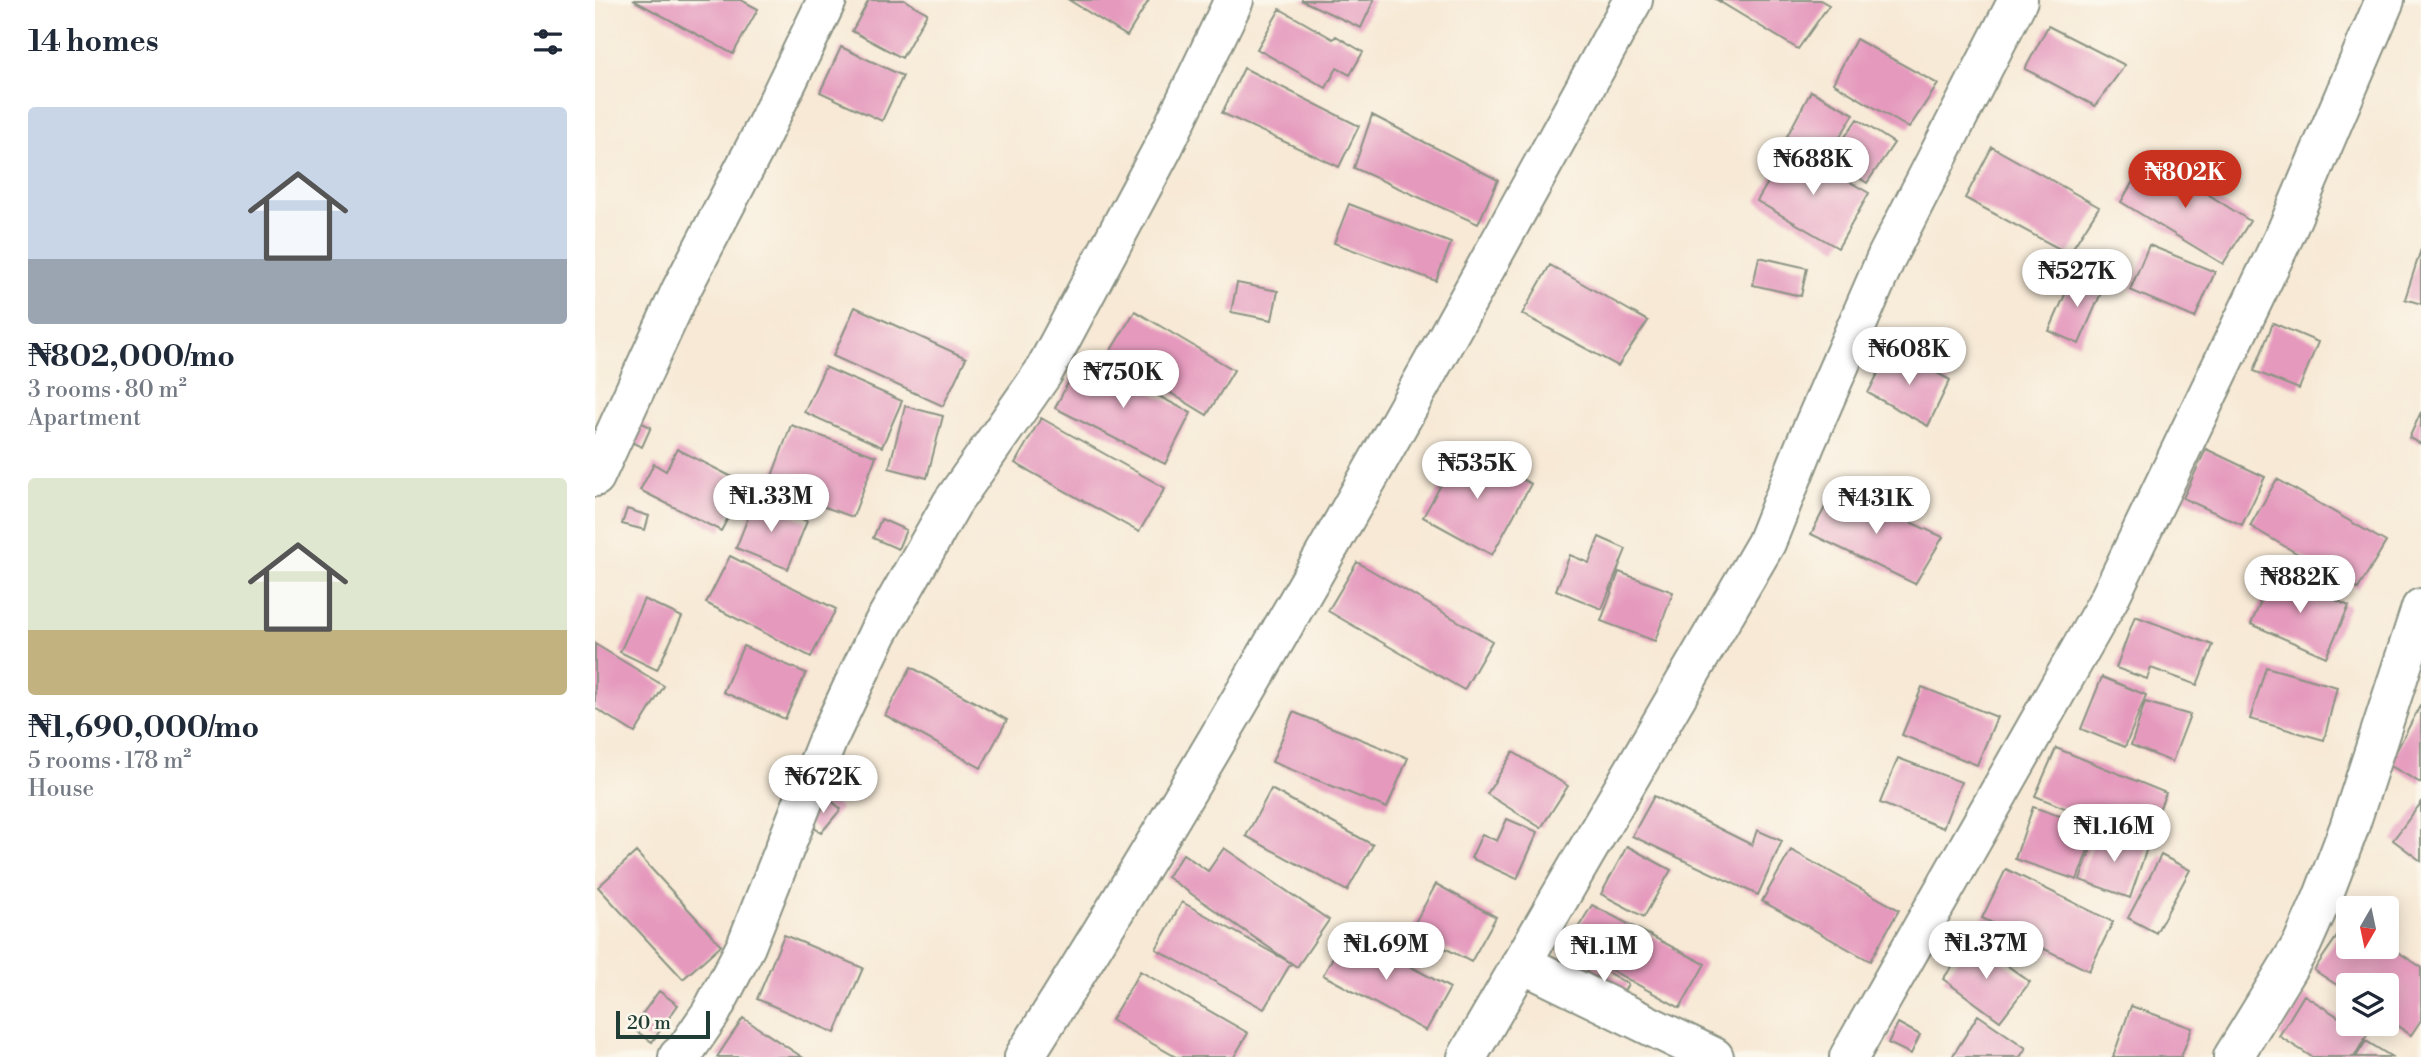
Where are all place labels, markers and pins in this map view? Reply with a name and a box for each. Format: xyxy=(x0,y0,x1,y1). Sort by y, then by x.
pin: ₦688K xyxy=(1764,138,1862,197)
pin: ₦802K xyxy=(2136,150,2234,210)
pin: ₦527K xyxy=(2028,250,2126,309)
pin: ₦608K xyxy=(1860,328,1958,387)
pin: ₦750K xyxy=(1074,350,1172,410)
pin: ₦535K xyxy=(1428,442,1526,501)
pin: ₦1.33M xyxy=(714,475,828,534)
pin: ₦431K xyxy=(1827,476,1925,536)
pin: ₦882K xyxy=(2251,556,2349,615)
pin: ₦672K xyxy=(774,756,872,815)
pin: ₦1.16M xyxy=(2057,804,2171,864)
pin: ₦1.69M xyxy=(1329,922,1443,982)
pin: ₦1.37M xyxy=(1929,922,2043,981)
pin: ₦1.1M xyxy=(1555,925,1653,984)

